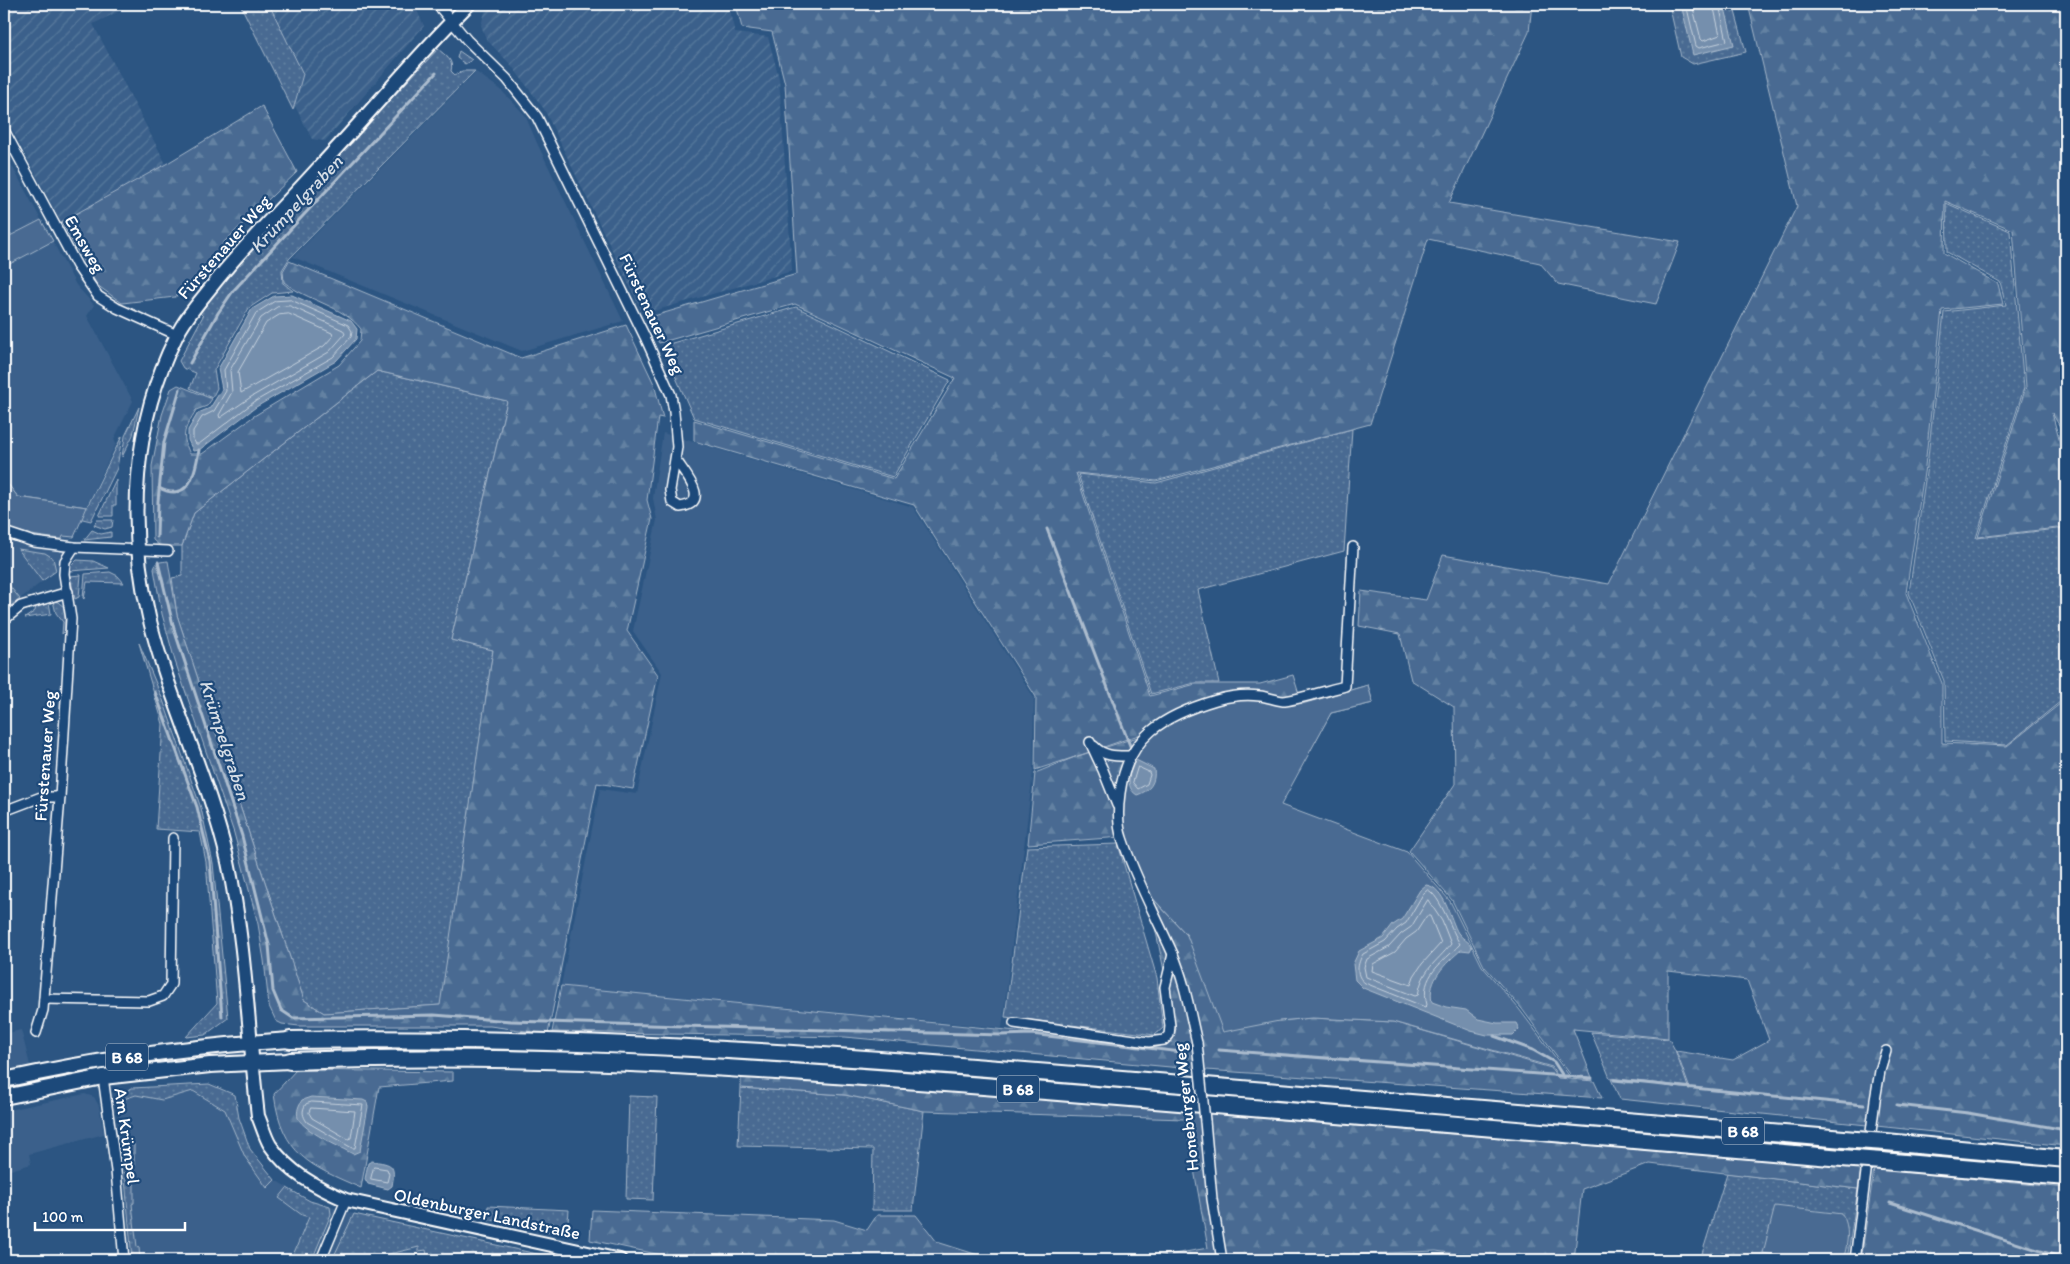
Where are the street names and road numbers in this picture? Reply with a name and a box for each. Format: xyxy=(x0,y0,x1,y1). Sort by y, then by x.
street label: Fürstenauer Weg xyxy=(173,190,276,304)
street label: Emsweg xyxy=(60,211,111,278)
street label: Fürstenauer Weg xyxy=(614,250,690,379)
street label: Fürstenauer Weg xyxy=(29,689,61,822)
street label: Honeburger Weg xyxy=(1168,1041,1204,1172)
road number: B 68 xyxy=(106,1044,148,1070)
road number: B 68 xyxy=(997,1076,1039,1102)
street label: Am Krümpel xyxy=(109,1086,145,1186)
road number: B 68 xyxy=(1722,1118,1764,1144)
street label: Oldenburger Landstraße xyxy=(392,1183,582,1245)

